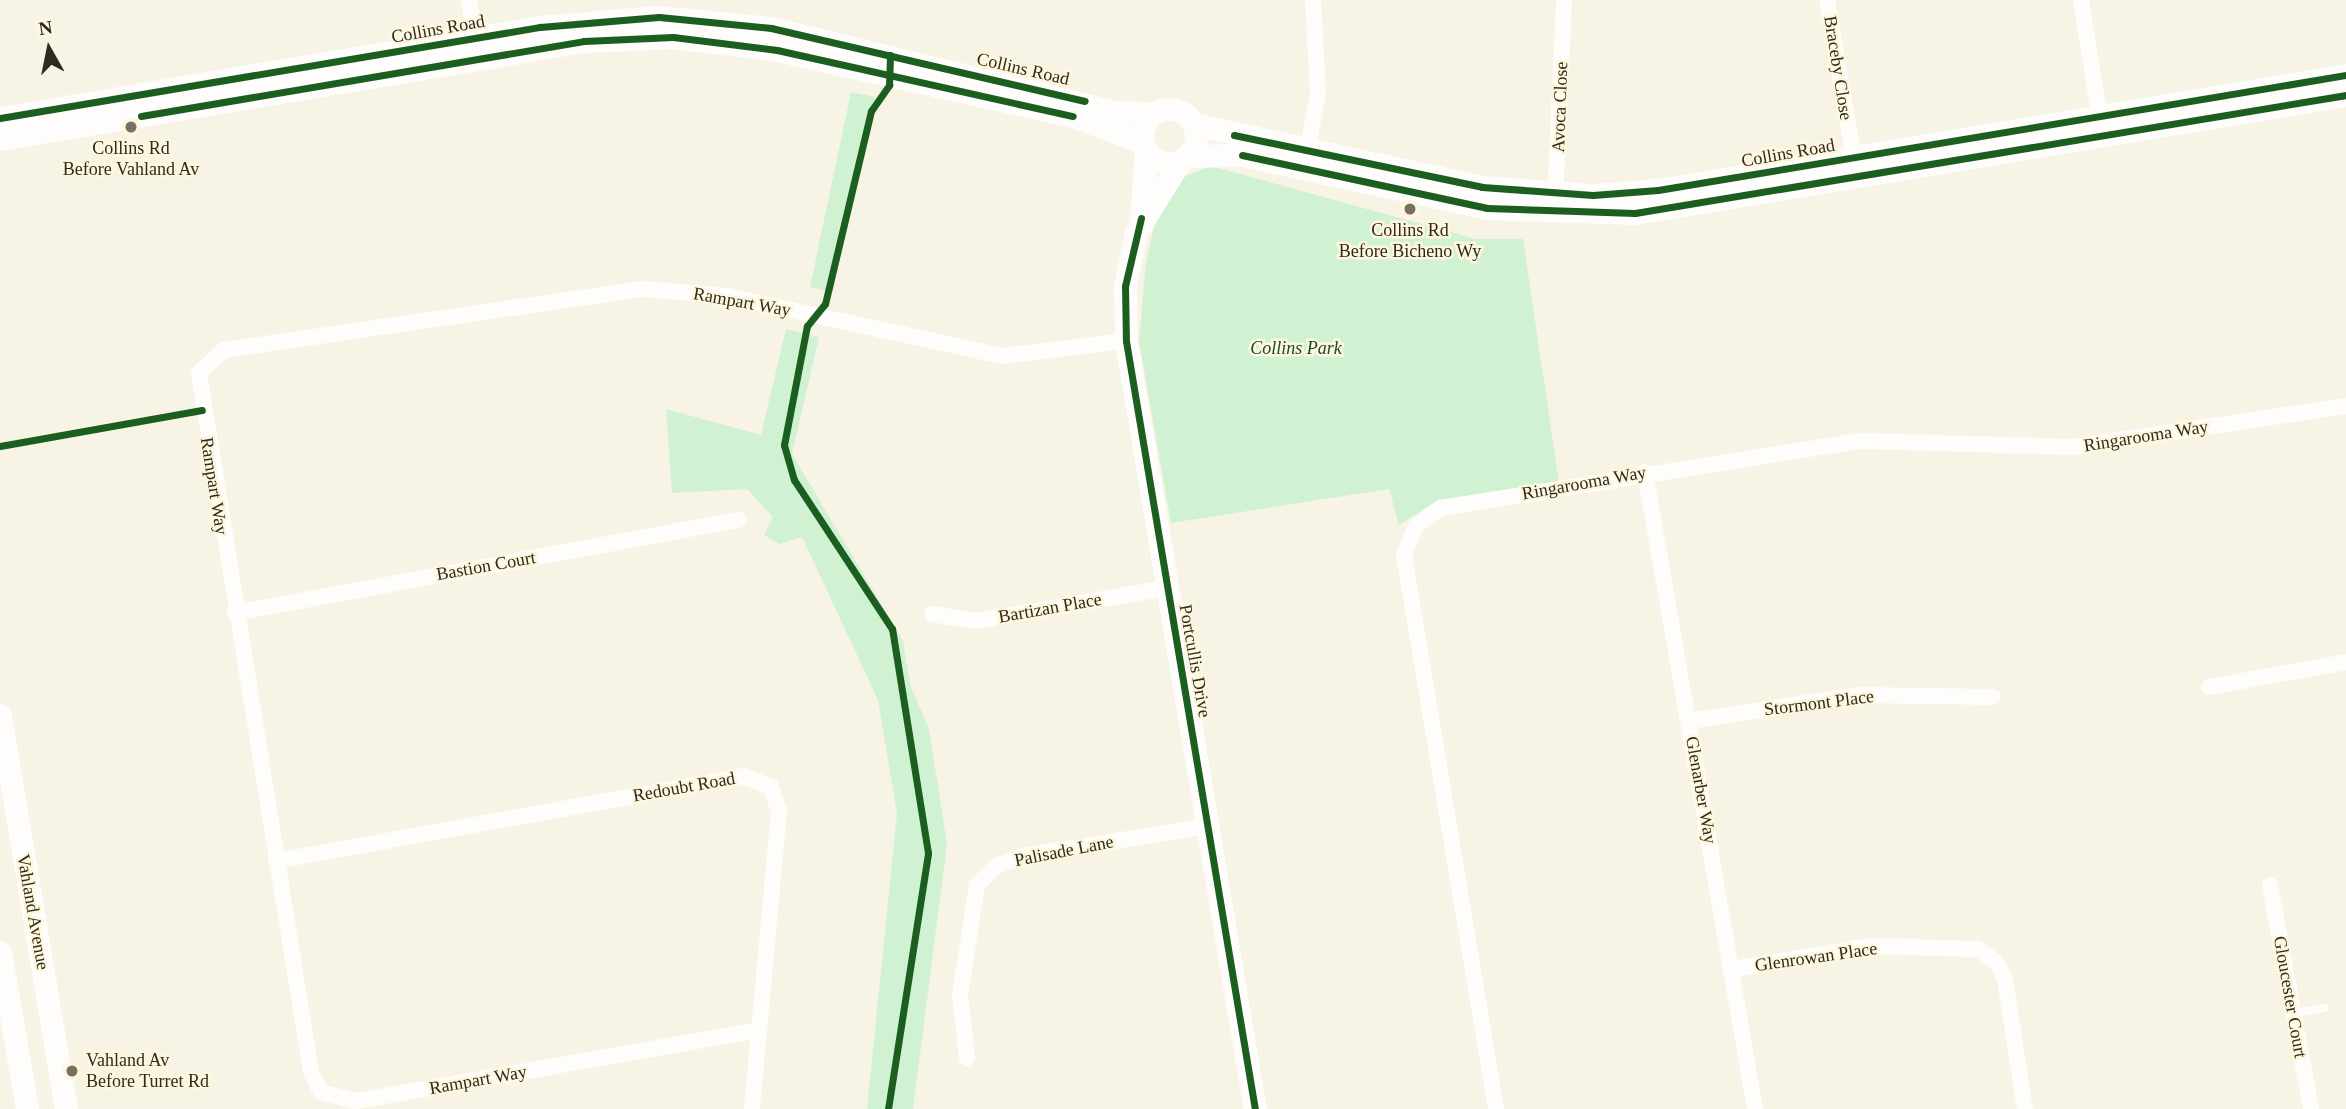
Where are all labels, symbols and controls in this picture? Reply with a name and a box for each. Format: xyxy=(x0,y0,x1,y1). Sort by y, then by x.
street label: Collins Road xyxy=(390,10,486,48)
north arrow xyxy=(14,14,84,84)
street label: Braceby Close xyxy=(1819,14,1857,122)
text: N xyxy=(37,16,54,39)
street label: Collins Road xyxy=(975,48,1071,90)
street label: Avoca Close xyxy=(1548,61,1572,153)
marker: Collins Rd Before Vahland Av xyxy=(123,119,139,135)
street label: Collins Road xyxy=(1740,134,1836,172)
place label: Collins Rd Before Vahland Av xyxy=(62,138,200,180)
marker: Collins Rd Before Bicheno Wy xyxy=(1402,201,1418,217)
place label: Collins Rd Before Bicheno Wy xyxy=(1339,220,1481,262)
street label: Rampart Way xyxy=(691,283,793,321)
park label: Collins Park xyxy=(1250,337,1342,359)
street label: Ringarooma Way xyxy=(2082,415,2210,457)
street label: Rampart Way xyxy=(196,435,232,537)
street label: Ringarooma Way xyxy=(1520,461,1648,505)
street label: Bastion Court xyxy=(435,547,537,585)
street label: Bartizan Place xyxy=(997,588,1103,628)
street label: Portcullis Drive xyxy=(1174,603,1216,719)
street label: Stormont Place xyxy=(1763,686,1875,720)
street label: Glenarber Way xyxy=(1681,734,1721,846)
street label: Redoubt Road xyxy=(631,767,737,807)
street label: Palisade Lane xyxy=(1013,831,1115,871)
street label: Vahland Avenue xyxy=(12,852,54,972)
street label: Gloucester Court xyxy=(2269,934,2311,1060)
street label: Glenrowan Place xyxy=(1753,938,1879,976)
place label: Vahland Av Before Turret Rd xyxy=(86,1050,209,1092)
street label: Rampart Way xyxy=(427,1061,529,1099)
marker: Vahland Av Before Turret Rd xyxy=(64,1063,80,1079)

